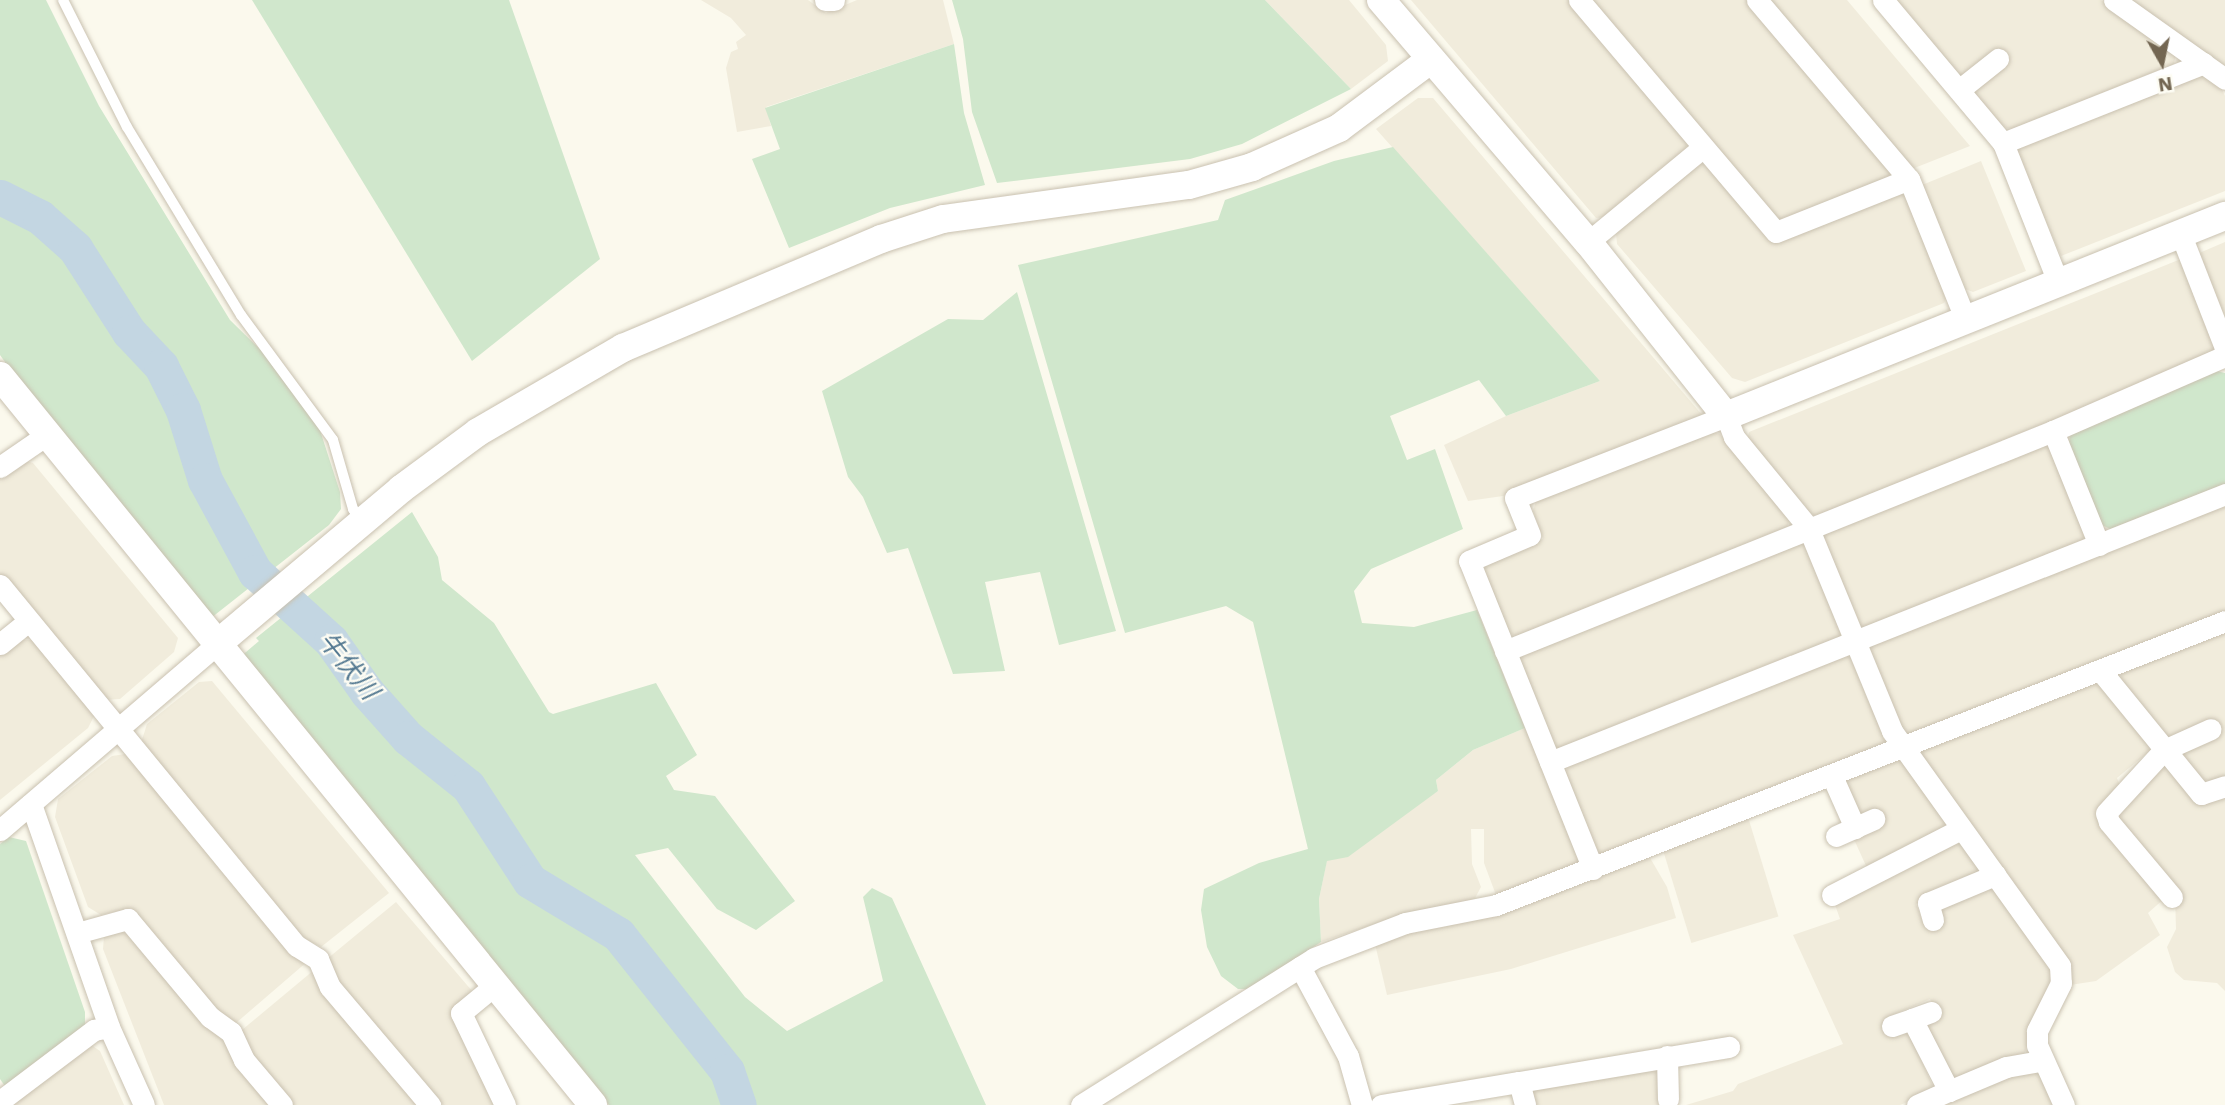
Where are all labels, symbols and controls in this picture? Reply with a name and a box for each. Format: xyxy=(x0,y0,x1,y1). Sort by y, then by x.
north arrow xyxy=(2127,28,2197,98)
text: N xyxy=(2157,72,2174,97)
water label: 牛伏川 xyxy=(311,626,385,706)

